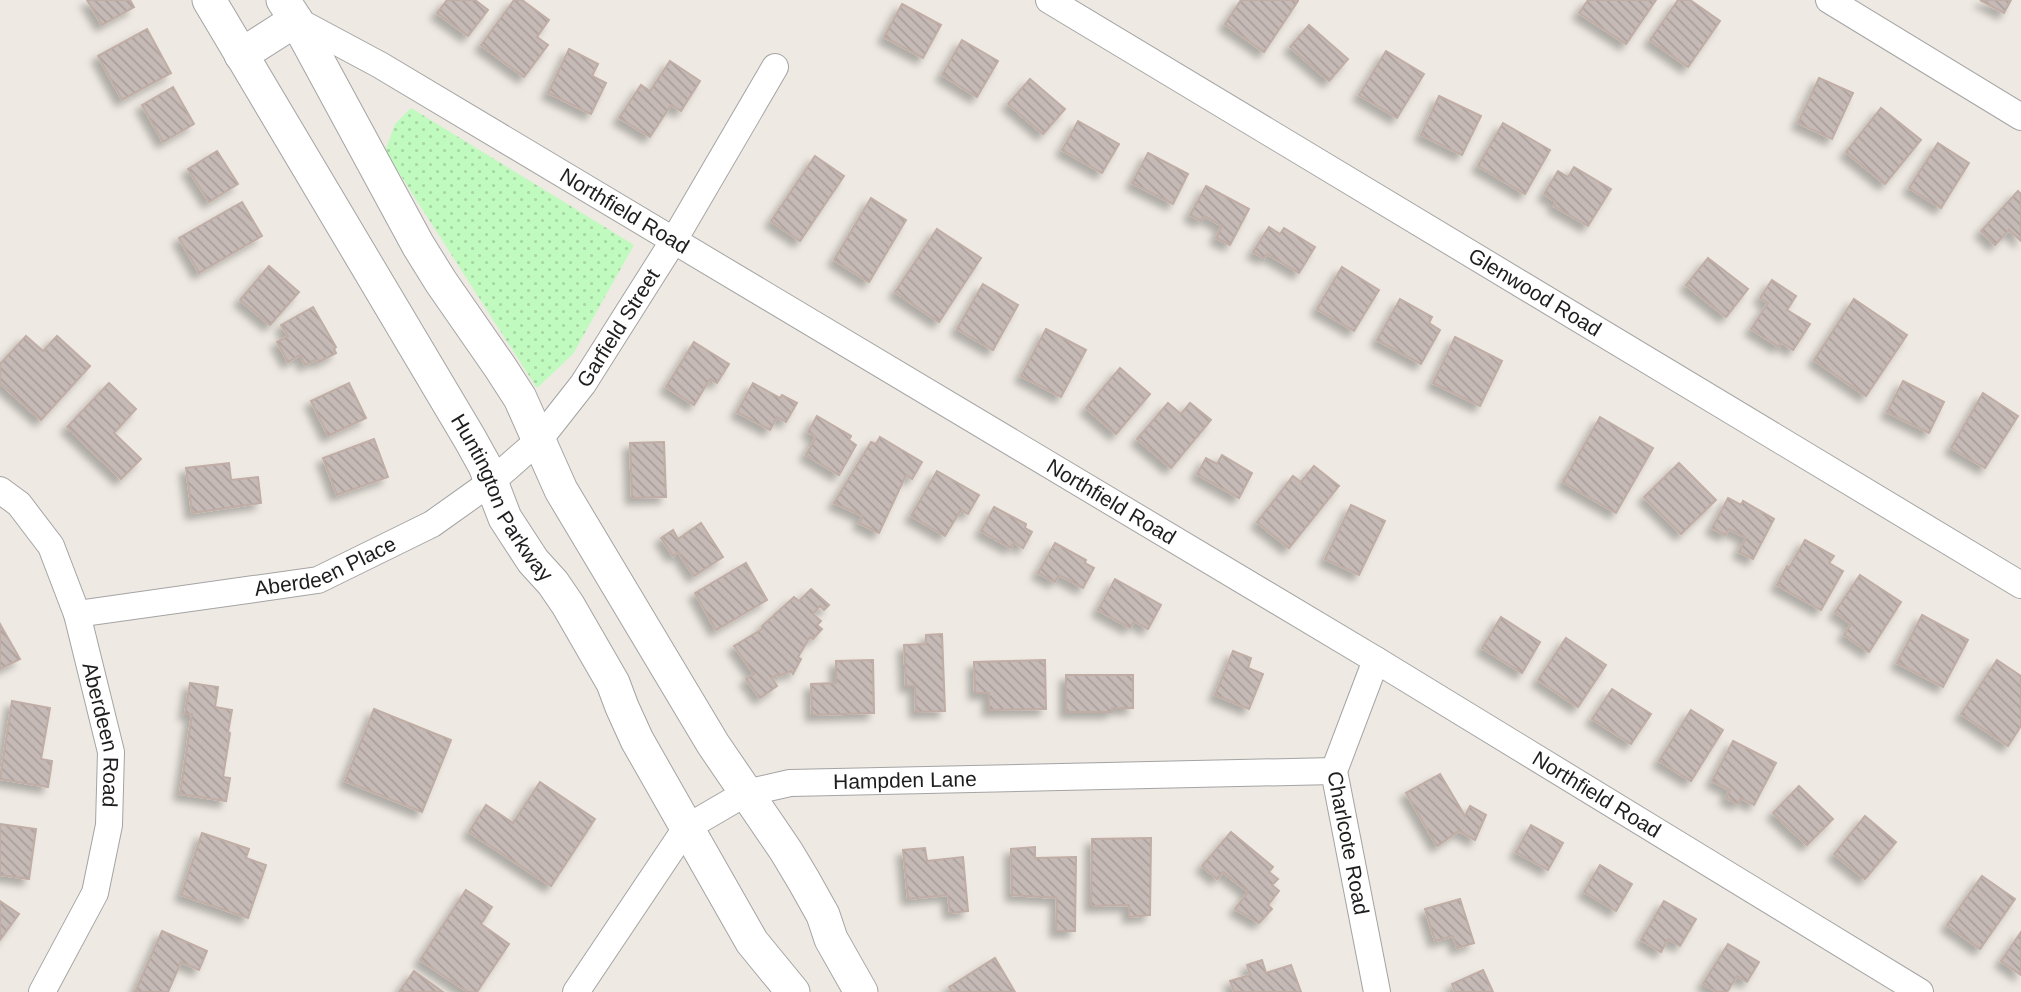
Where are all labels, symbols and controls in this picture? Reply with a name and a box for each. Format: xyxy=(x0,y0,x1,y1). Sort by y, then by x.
street label: Northfield Road xyxy=(556,163,693,258)
street label: Glenwood Road xyxy=(1465,243,1606,341)
street label: Garfield Street xyxy=(572,264,664,391)
street label: Huntington Parkway xyxy=(447,410,558,586)
street label: Northfield Road xyxy=(1043,454,1180,549)
street label: Aberdeen Place xyxy=(253,532,399,600)
street label: Aberdeen Road xyxy=(78,660,123,808)
street label: Northfield Road xyxy=(1529,746,1665,842)
street label: Hampden Lane xyxy=(833,767,977,793)
street label: Charlcote Road xyxy=(1323,769,1374,917)

